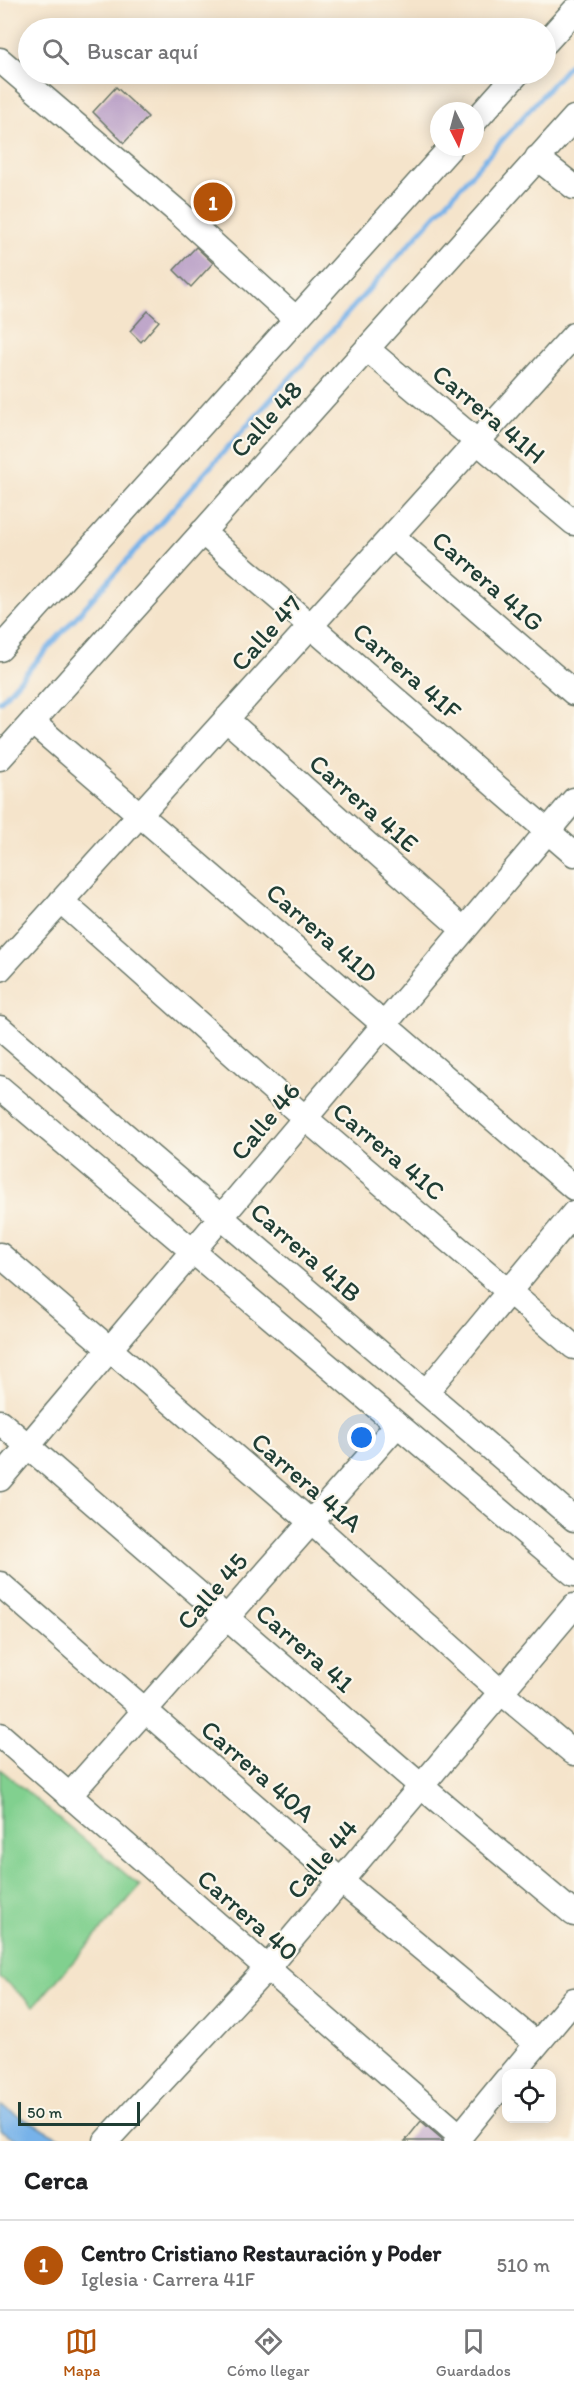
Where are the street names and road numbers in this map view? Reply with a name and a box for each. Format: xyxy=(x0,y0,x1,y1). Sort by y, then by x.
street label: Carrera 41H xyxy=(426,357,552,471)
street label: Calle 48 xyxy=(223,374,309,464)
street label: Carrera 41G xyxy=(425,524,551,638)
street label: Calle 47 xyxy=(223,588,309,678)
street label: Carrera 41F xyxy=(346,615,468,727)
street label: Carrera 41E xyxy=(303,747,425,859)
street label: Carrera 41D xyxy=(260,876,384,990)
street label: Calle 46 xyxy=(223,1075,307,1167)
street label: Carrera 41C xyxy=(326,1095,452,1207)
street label: Carrera 41B xyxy=(244,1195,368,1309)
street label: Carrera 41A xyxy=(245,1425,369,1539)
street label: Calle 45 xyxy=(170,1546,254,1636)
street label: Carrera 41 xyxy=(249,1597,361,1699)
street label: Carrera 40A xyxy=(194,1713,322,1829)
street label: Calle 44 xyxy=(279,1812,365,1905)
street label: Carrera 40 xyxy=(191,1862,305,1968)

